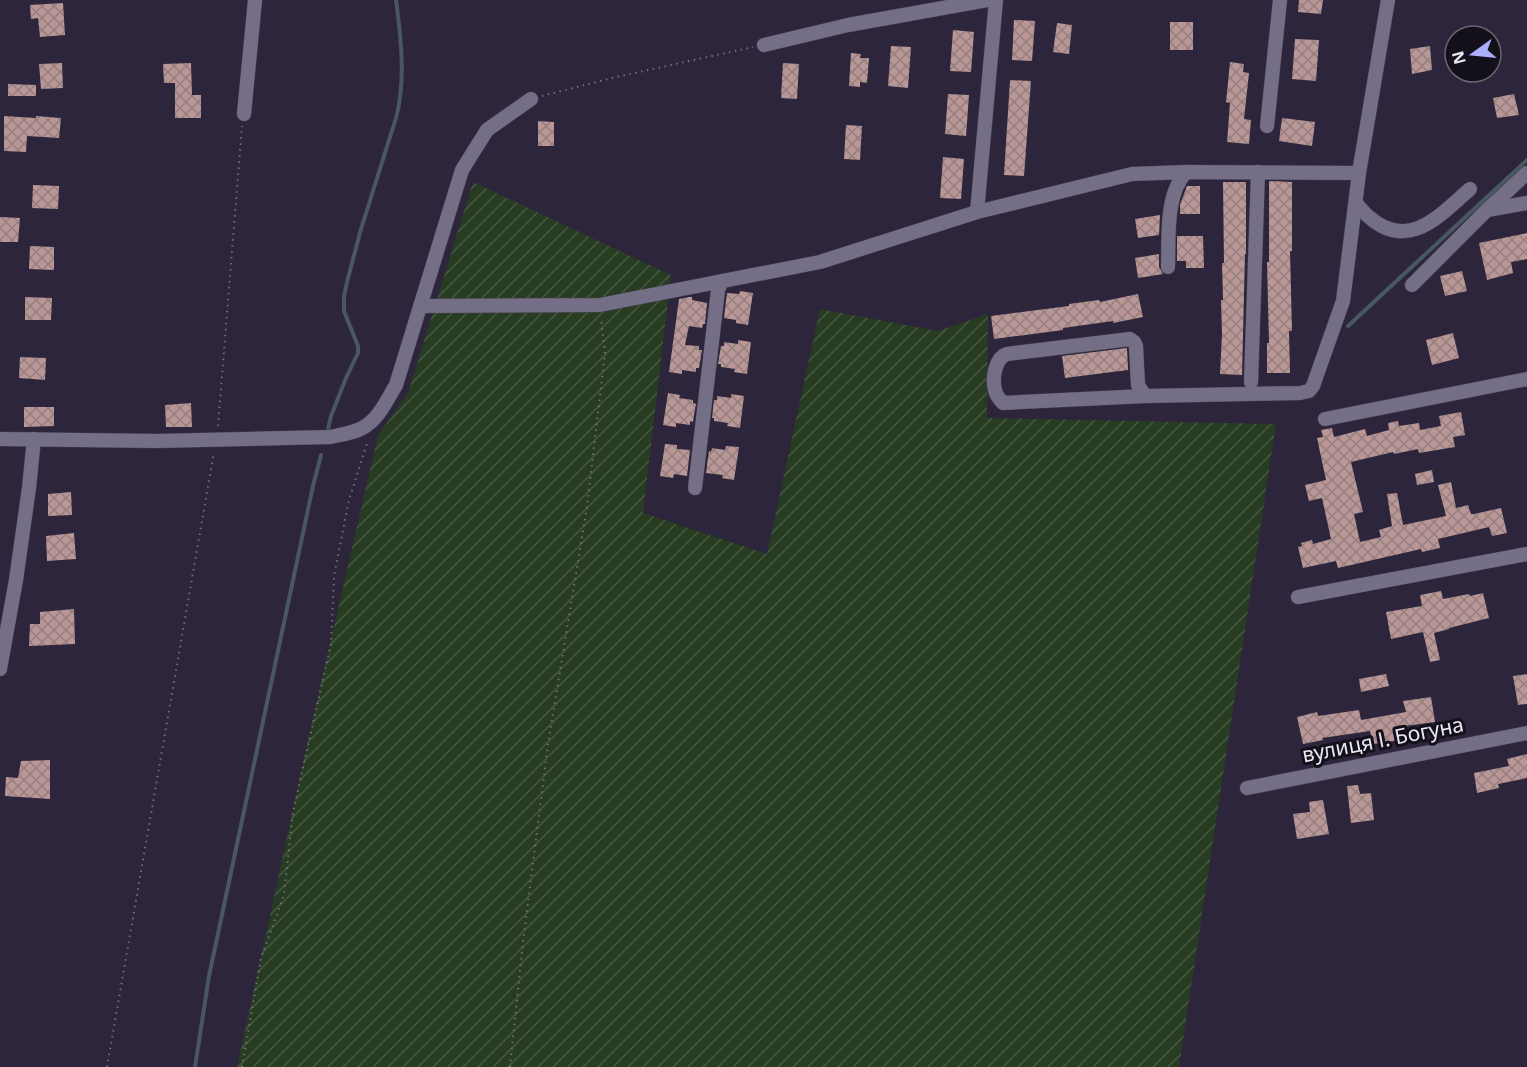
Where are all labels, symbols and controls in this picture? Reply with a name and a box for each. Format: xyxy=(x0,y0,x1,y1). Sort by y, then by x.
north arrow xyxy=(1443,24,1503,84)
text: N xyxy=(1446,49,1471,67)
street label: вулиця І. Богуна xyxy=(1300,710,1466,768)

